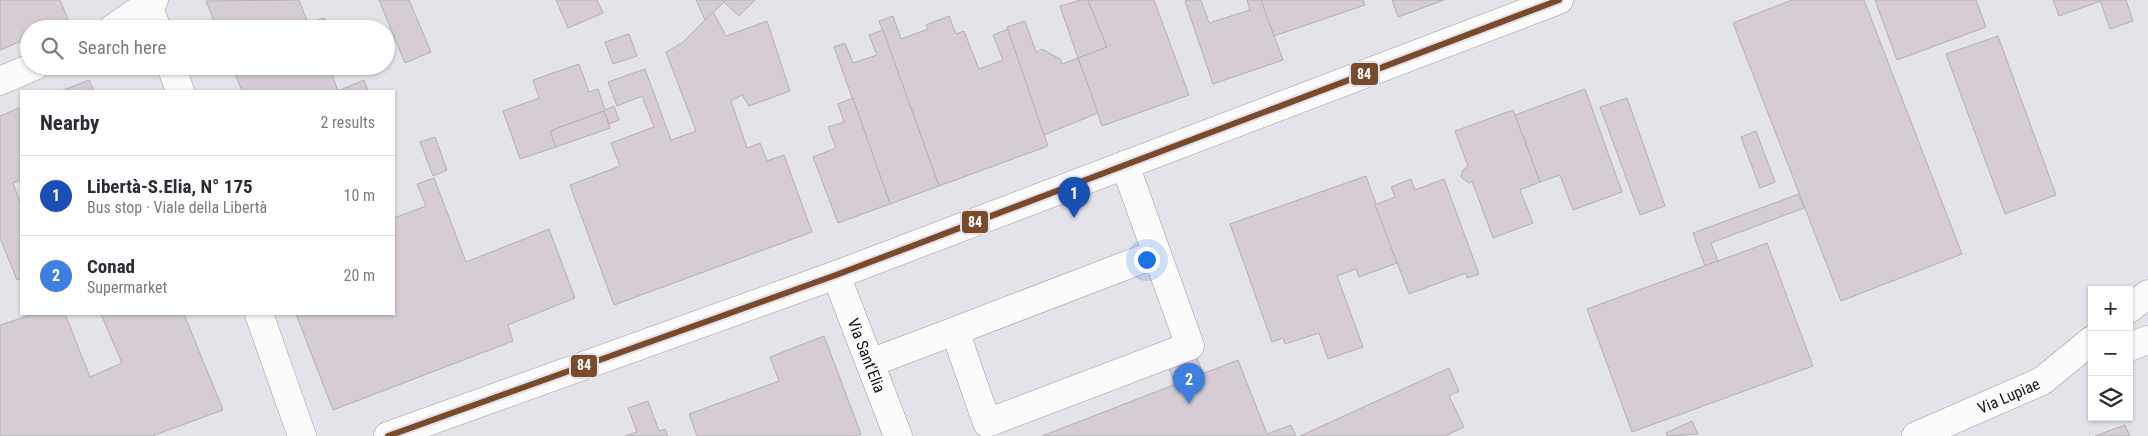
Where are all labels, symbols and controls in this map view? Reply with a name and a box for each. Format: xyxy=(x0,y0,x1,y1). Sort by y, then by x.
search box xyxy=(20,20,395,75)
icon: search xyxy=(38,34,66,62)
text: Search here xyxy=(78,36,166,59)
line badge: 84 xyxy=(1350,62,1379,86)
text: 84 xyxy=(1357,66,1371,82)
text: Nearby xyxy=(40,111,99,135)
text: 2 results xyxy=(320,113,375,132)
text: Libertà-S.Elia, N° 175 xyxy=(87,175,253,198)
pin: 1 xyxy=(1058,177,1090,218)
text: 1 xyxy=(52,186,60,205)
text: 10 m xyxy=(343,186,375,205)
text: Bus stop · Viale della Libertà xyxy=(87,198,267,217)
line badge: 84 xyxy=(961,210,989,234)
text: 84 xyxy=(968,214,982,230)
your location xyxy=(1134,247,1160,273)
text: Conad xyxy=(87,255,135,278)
text: 2 xyxy=(52,266,60,285)
text: 20 m xyxy=(343,266,375,285)
text: Supermarket xyxy=(87,278,167,297)
map controls xyxy=(2088,286,2133,421)
button: + xyxy=(2088,286,2133,331)
street label: Via Sant'Elia xyxy=(844,316,889,395)
button: − xyxy=(2088,331,2133,376)
line badge: 84 xyxy=(570,354,598,378)
text: 84 xyxy=(577,357,591,373)
pin: 2 xyxy=(1173,363,1205,404)
street label: Via Lupiae xyxy=(1975,374,2043,418)
button: layers xyxy=(2088,376,2133,421)

